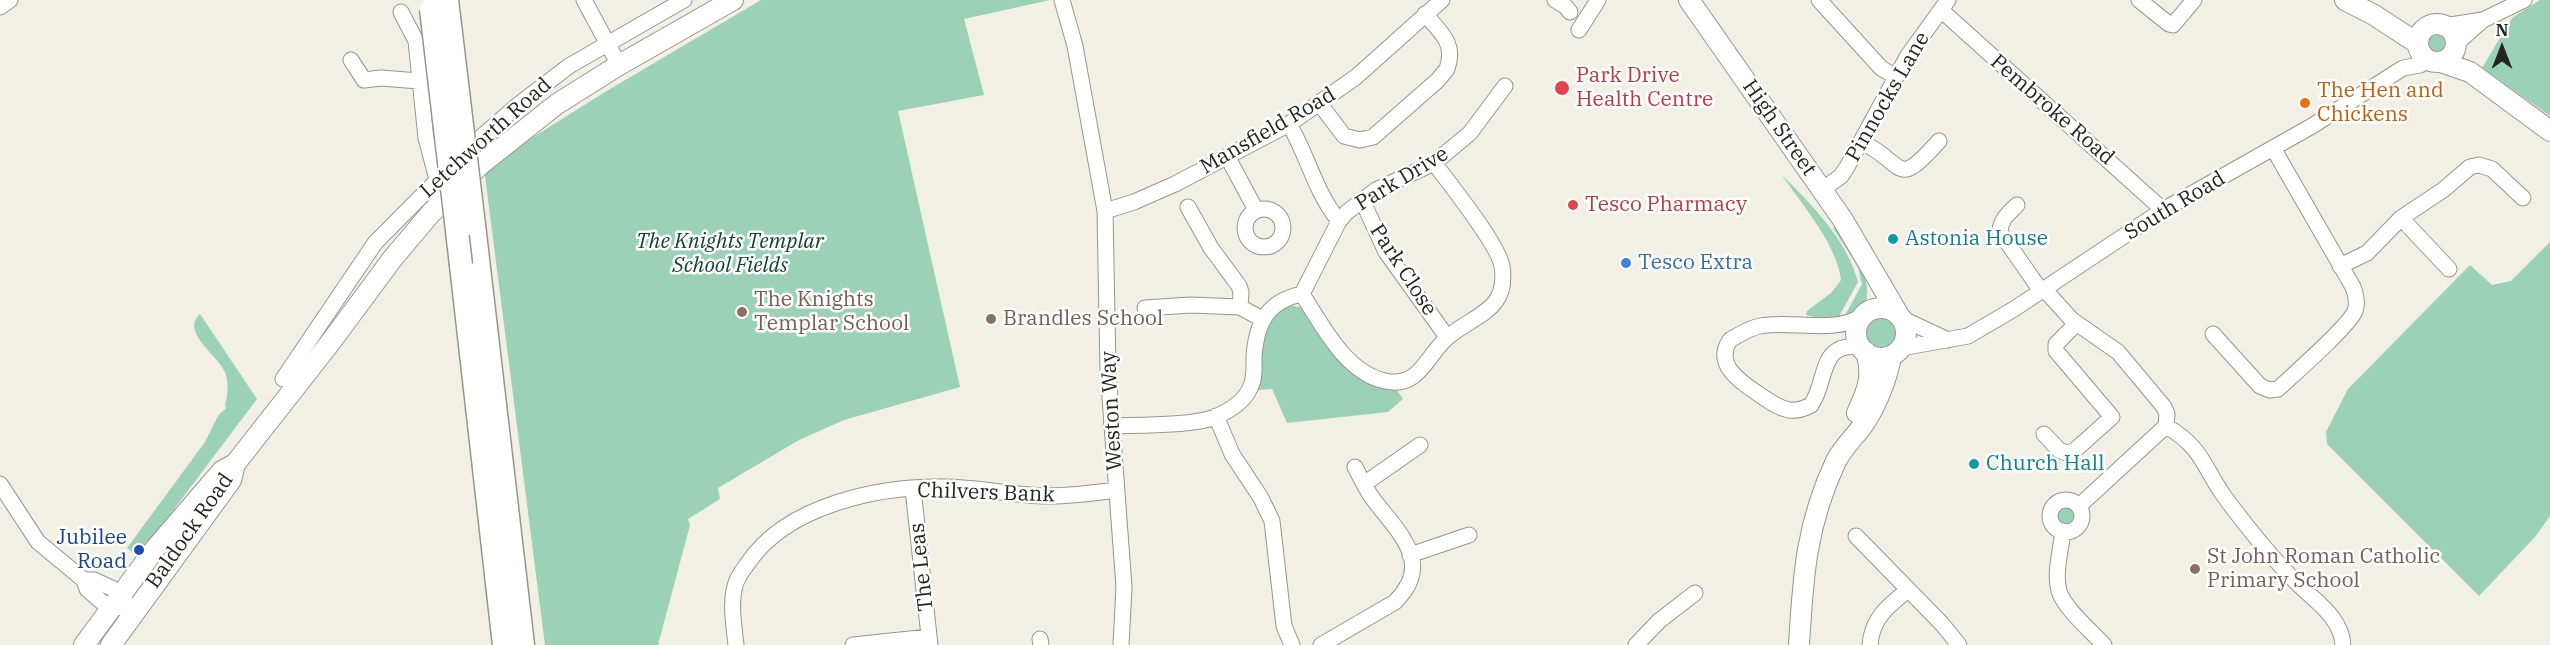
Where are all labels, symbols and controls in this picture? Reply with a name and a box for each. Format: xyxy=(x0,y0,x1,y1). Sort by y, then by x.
north arrow xyxy=(2472,18,2532,78)
text: N xyxy=(2496,20,2508,40)
street label: Pinnocks Lane xyxy=(1841,28,1935,166)
street label: Pembroke Road xyxy=(1985,49,2119,171)
place label: Park Drive Health Centre xyxy=(1576,63,1713,113)
street label: Letchworth Road xyxy=(415,72,557,204)
street label: High Street xyxy=(1737,75,1821,181)
place label: The Hen and Chickens xyxy=(2317,78,2444,128)
marker: Park Drive Health Centre xyxy=(1553,79,1571,97)
street label: Mansfield Road xyxy=(1196,82,1340,180)
marker: The Hen and Chickens xyxy=(2298,96,2312,110)
street label: Park Drive xyxy=(1351,141,1453,217)
street label: South Road xyxy=(2120,166,2230,246)
place label: Tesco Pharmacy xyxy=(1585,192,1747,218)
marker: Tesco Pharmacy xyxy=(1566,198,1580,212)
street label: Park Close xyxy=(1364,220,1442,320)
place label: Astonia House xyxy=(1905,226,2048,252)
park label: The Knights Templar School Fields xyxy=(636,229,824,279)
marker: Astonia House xyxy=(1886,232,1900,246)
place label: Tesco Extra xyxy=(1638,250,1753,276)
marker: Tesco Extra xyxy=(1619,256,1633,270)
place label: The Knights Templar School xyxy=(754,287,909,337)
marker: The Knights Templar School xyxy=(735,305,749,319)
place label: Brandles School xyxy=(1003,306,1163,332)
marker: Brandles School xyxy=(984,312,998,326)
street label: Weston Way xyxy=(1096,351,1128,471)
place label: Church Hall xyxy=(1986,451,2104,477)
marker: Church Hall xyxy=(1967,457,1981,471)
street label: Baldock Road xyxy=(141,469,239,593)
street label: Chilvers Bank xyxy=(917,478,1055,508)
street label: The Leas xyxy=(905,522,939,612)
place label: Jubilee Road xyxy=(57,525,127,575)
marker: Jubilee Road xyxy=(132,543,146,557)
place label: St John Roman Catholic Primary School xyxy=(2207,544,2440,594)
marker: St John Roman Catholic Primary School xyxy=(2188,562,2202,576)

